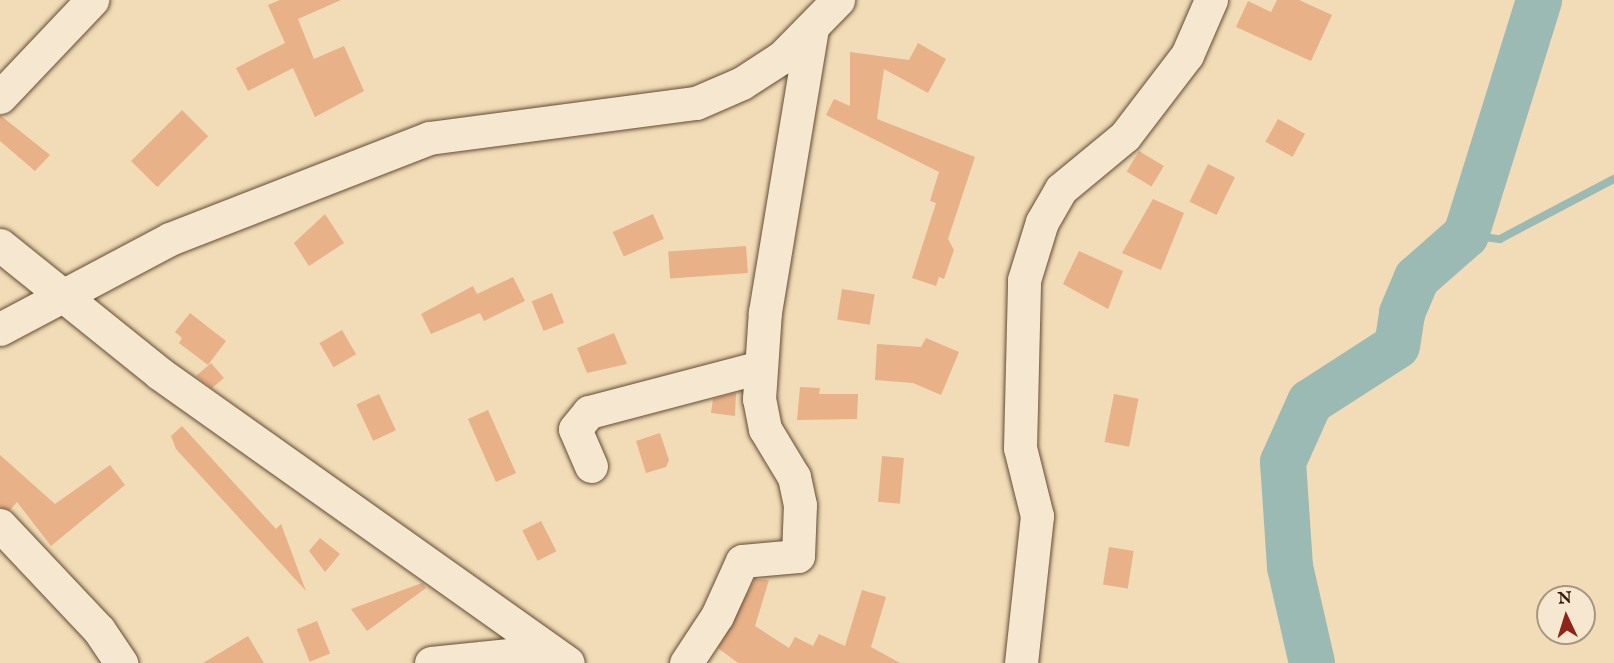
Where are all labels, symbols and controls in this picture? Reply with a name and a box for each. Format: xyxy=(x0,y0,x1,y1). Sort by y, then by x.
north arrow xyxy=(1536,585,1596,645)
text: N xyxy=(1557,589,1572,609)

